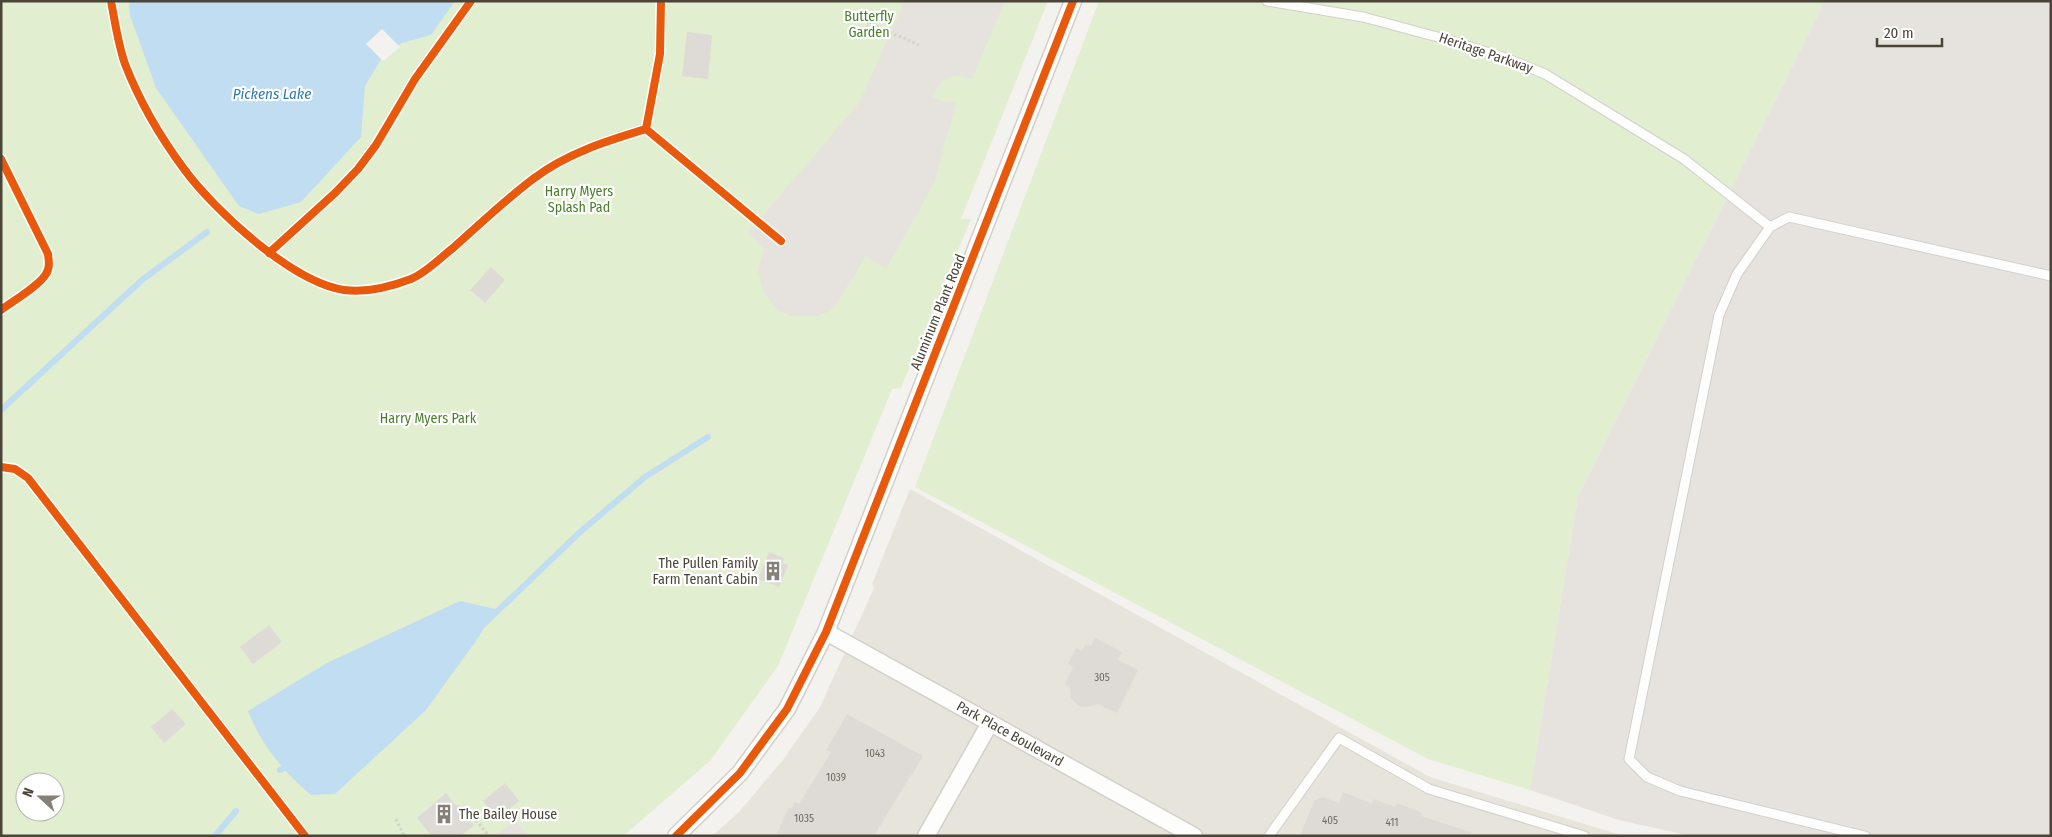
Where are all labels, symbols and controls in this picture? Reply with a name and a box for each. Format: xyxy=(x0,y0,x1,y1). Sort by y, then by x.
park label: Butterfly Garden xyxy=(844,8,894,41)
scale bar xyxy=(1877,15,1942,47)
text: 20 m xyxy=(1884,24,1914,42)
street label: Heritage Parkway xyxy=(1437,29,1536,77)
water label: Pickens Lake xyxy=(233,85,311,103)
park label: Harry Myers Splash Pad xyxy=(545,183,613,216)
street label: Aluminum Plant Road xyxy=(907,252,969,372)
park label: Harry Myers Park xyxy=(380,410,477,427)
place label: The Pullen Family Farm Tenant Cabin xyxy=(653,555,759,588)
building icon: The Pullen Family Farm Tenant Cabin xyxy=(762,560,784,582)
house number: 305 xyxy=(1094,671,1110,684)
street label: Park Place Boulevard xyxy=(954,698,1066,770)
house number: 1043 xyxy=(865,747,885,760)
house number: 1039 xyxy=(826,771,846,784)
north arrow xyxy=(15,772,65,822)
text: N xyxy=(19,786,38,799)
building icon: The Bailey House xyxy=(433,803,455,825)
place label: The Bailey House xyxy=(459,806,557,823)
house number: 1035 xyxy=(794,812,814,825)
house number: 405 xyxy=(1322,814,1338,827)
house number: 411 xyxy=(1385,816,1399,829)

